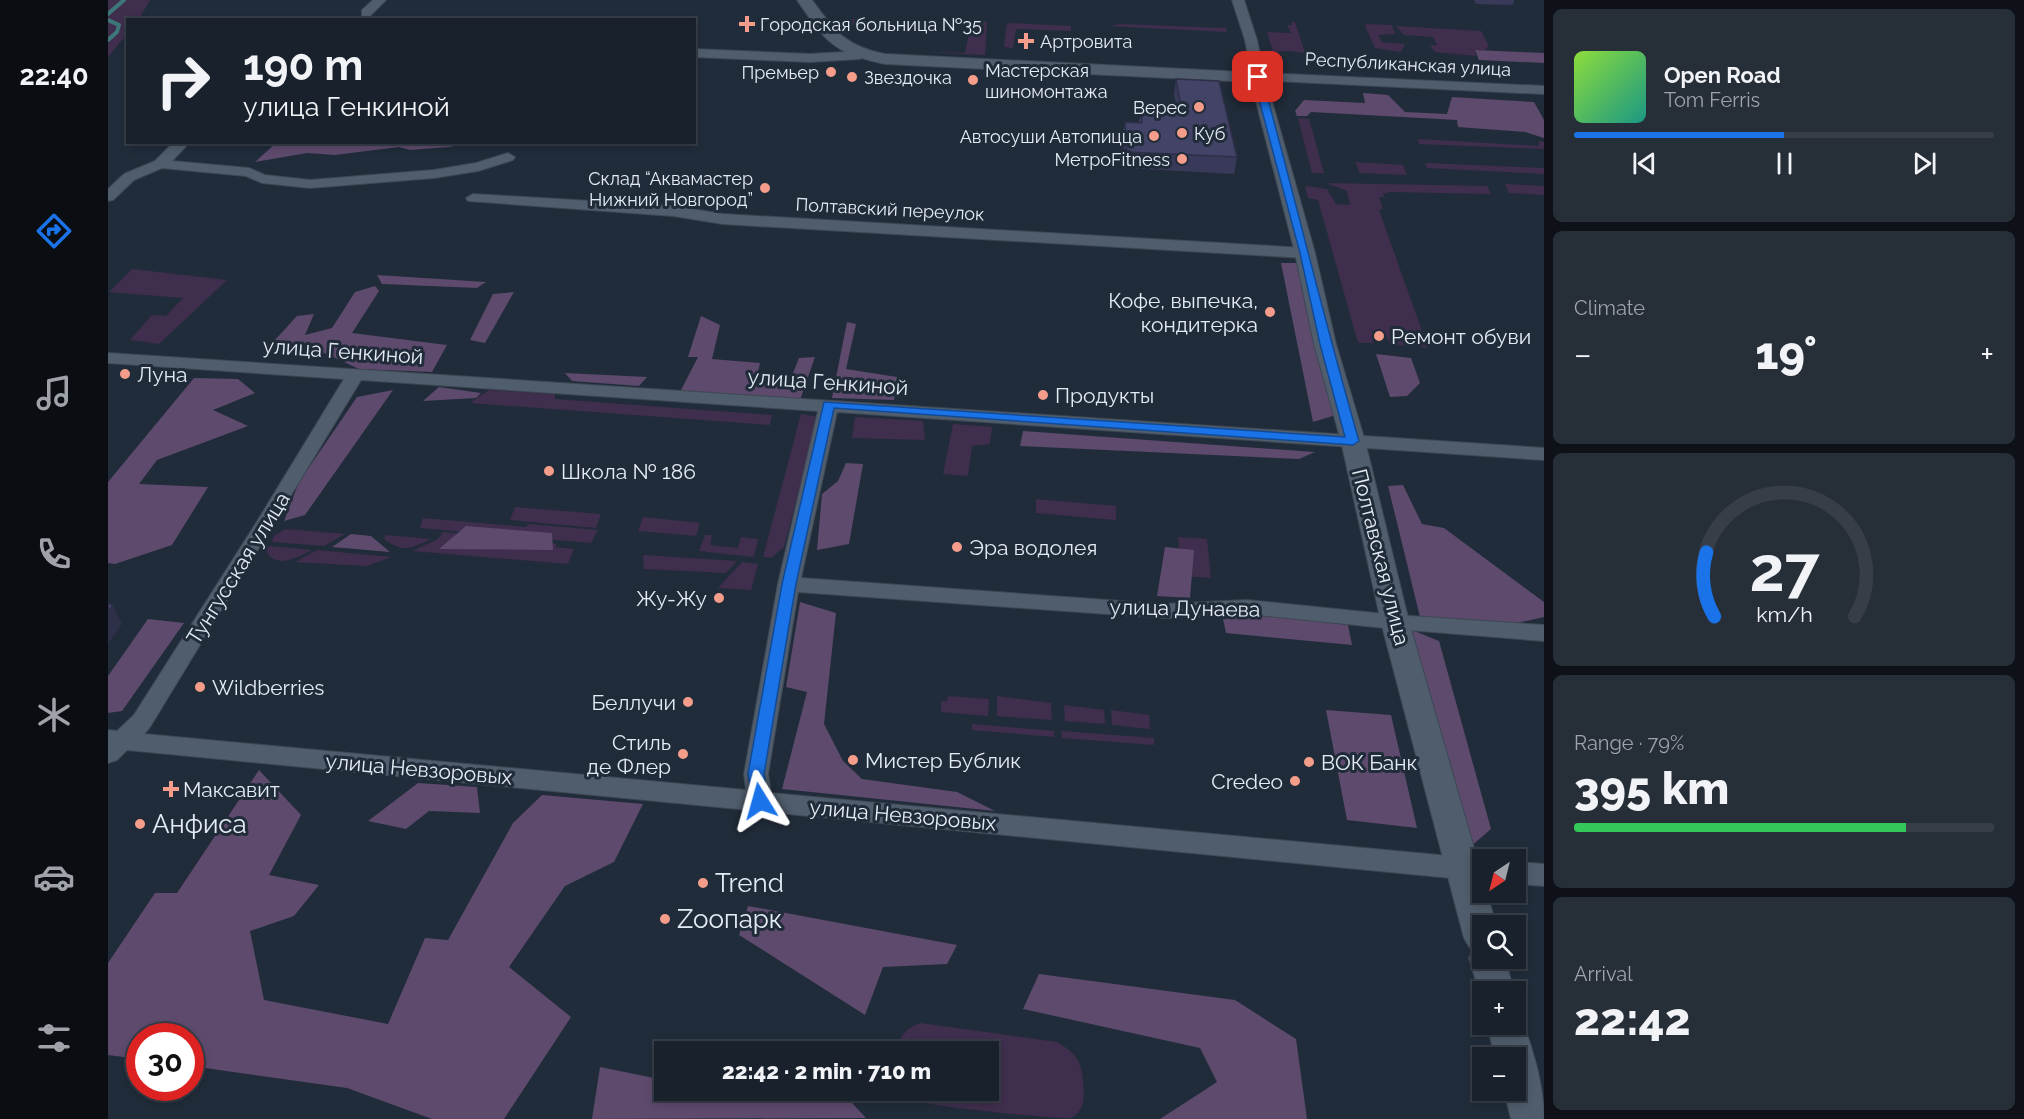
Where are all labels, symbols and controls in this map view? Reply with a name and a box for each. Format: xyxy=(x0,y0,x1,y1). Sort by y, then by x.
place label: Городская больница №35 xyxy=(760,14,982,35)
marker: Городская больница №35 xyxy=(738,15,756,33)
place label: Артровита xyxy=(1040,31,1132,52)
marker: Артровита xyxy=(1017,32,1035,50)
text: 190 m xyxy=(243,41,363,90)
icon: right xyxy=(144,42,222,120)
street label: Республиканская улица xyxy=(1304,48,1512,80)
pin xyxy=(1232,51,1283,102)
text: 22:40 xyxy=(19,60,89,91)
place label: Мастерская шиномонтажа xyxy=(985,60,1107,102)
icon: arrive xyxy=(1241,60,1274,93)
place label: Премьер xyxy=(741,62,819,83)
text: Open Road xyxy=(1664,62,1781,88)
marker: Премьер xyxy=(824,65,838,79)
place label: Звездочка xyxy=(864,67,952,88)
marker: Звездочка xyxy=(845,70,859,84)
marker: Мастерская шиномонтажа xyxy=(966,73,980,87)
text: Tom Ferris xyxy=(1664,88,1760,112)
text: улица Генкиной xyxy=(243,91,450,122)
place label: Верес xyxy=(1133,97,1187,118)
marker: Верес xyxy=(1192,100,1206,114)
place label: Куб xyxy=(1194,123,1226,144)
place label: Автосуши Автопицца xyxy=(960,126,1142,147)
marker: Куб xyxy=(1175,126,1189,140)
marker: Автосуши Автопицца xyxy=(1147,129,1161,143)
icon: previous xyxy=(1628,147,1661,180)
icon: pause xyxy=(1768,147,1801,180)
icon: next xyxy=(1908,147,1941,180)
place label: МетроFitness xyxy=(1054,149,1170,170)
marker: МетроFitness xyxy=(1175,152,1189,166)
place label: Склад “Аквамастер Нижний Новгород” xyxy=(588,168,753,210)
marker: Склад “Аквамастер Нижний Новгород” xyxy=(758,181,772,195)
street label: Полтавский переулок xyxy=(795,194,985,224)
icon: directions xyxy=(33,210,75,252)
place label: Кофе, выпечка, кондитерка xyxy=(1108,288,1258,337)
text: Climate xyxy=(1574,296,1645,320)
marker: Кофе, выпечка, кондитерка xyxy=(1263,305,1277,319)
place label: Ремонт обуви xyxy=(1391,324,1531,349)
text: 19° xyxy=(1755,327,1817,380)
marker: Ремонт обуви xyxy=(1372,329,1386,343)
street label: улица Генкиной xyxy=(262,333,424,369)
text: − xyxy=(1574,335,1592,374)
text: + xyxy=(1980,335,1994,374)
place label: Луна xyxy=(137,362,187,387)
street label: улица Генкиной xyxy=(747,364,909,400)
marker: Луна xyxy=(118,367,132,381)
icon: music xyxy=(33,372,75,414)
place label: Продукты xyxy=(1055,383,1154,408)
marker: Продукты xyxy=(1036,388,1050,402)
place label: Школа № 186 xyxy=(561,459,696,484)
marker: Школа № 186 xyxy=(542,464,556,478)
street label: Полтавская улица xyxy=(1347,466,1415,648)
street label: Тунгусская улица xyxy=(181,487,295,649)
text: 27 xyxy=(1749,532,1820,606)
icon: phone xyxy=(33,533,75,575)
place label: Эра водолея xyxy=(969,535,1097,560)
marker: Эра водолея xyxy=(950,540,964,554)
place label: Жу-Жу xyxy=(636,586,707,611)
marker: Жу-Жу xyxy=(712,591,726,605)
street label: улица Дунаева xyxy=(1110,594,1260,622)
text: km/h xyxy=(1756,602,1812,627)
place label: Wildberries xyxy=(212,675,324,700)
marker: Wildberries xyxy=(193,680,207,694)
place label: Беллучи xyxy=(591,690,676,715)
icon: climate xyxy=(33,694,75,736)
marker: Беллучи xyxy=(681,695,695,709)
place label: Стиль де Флер xyxy=(587,730,671,779)
text: Range · 79% xyxy=(1574,731,1684,755)
marker: Стиль де Флер xyxy=(676,747,690,761)
street label: улица Невзоровых xyxy=(325,748,514,790)
place label: Мистер Бублик xyxy=(865,748,1021,773)
place label: ВОК Банк xyxy=(1321,750,1418,775)
marker: Мистер Бублик xyxy=(846,753,860,767)
marker: ВОК Банк xyxy=(1302,755,1316,769)
text: 395 km xyxy=(1574,762,1729,815)
position arrow xyxy=(728,769,792,833)
place label: Credeo xyxy=(1211,769,1283,794)
marker: Credeo xyxy=(1288,774,1302,788)
place label: Максавит xyxy=(183,777,280,802)
marker: Максавит xyxy=(164,782,178,796)
street label: улица Невзоровых xyxy=(809,794,998,836)
place label: Анфиса xyxy=(152,809,247,839)
marker: Анфиса xyxy=(133,817,147,831)
north arrow xyxy=(1472,849,1526,903)
map controls xyxy=(1472,849,1526,1101)
icon: car xyxy=(33,856,75,898)
place label: Trend xyxy=(715,868,784,898)
marker: Trend xyxy=(696,876,710,890)
place label: Zooпарк xyxy=(677,904,782,934)
marker: Zooпарк xyxy=(658,912,672,926)
button: search xyxy=(1472,915,1526,969)
text: Arrival xyxy=(1574,962,1633,986)
button: + xyxy=(1472,981,1526,1035)
text: 22:42 xyxy=(1574,993,1691,1046)
icon: filters xyxy=(33,1017,75,1059)
speed limit sign: 30 xyxy=(126,1023,204,1101)
button: − xyxy=(1472,1047,1526,1101)
text: 22:42 · 2 min · 710 m xyxy=(722,1058,931,1084)

